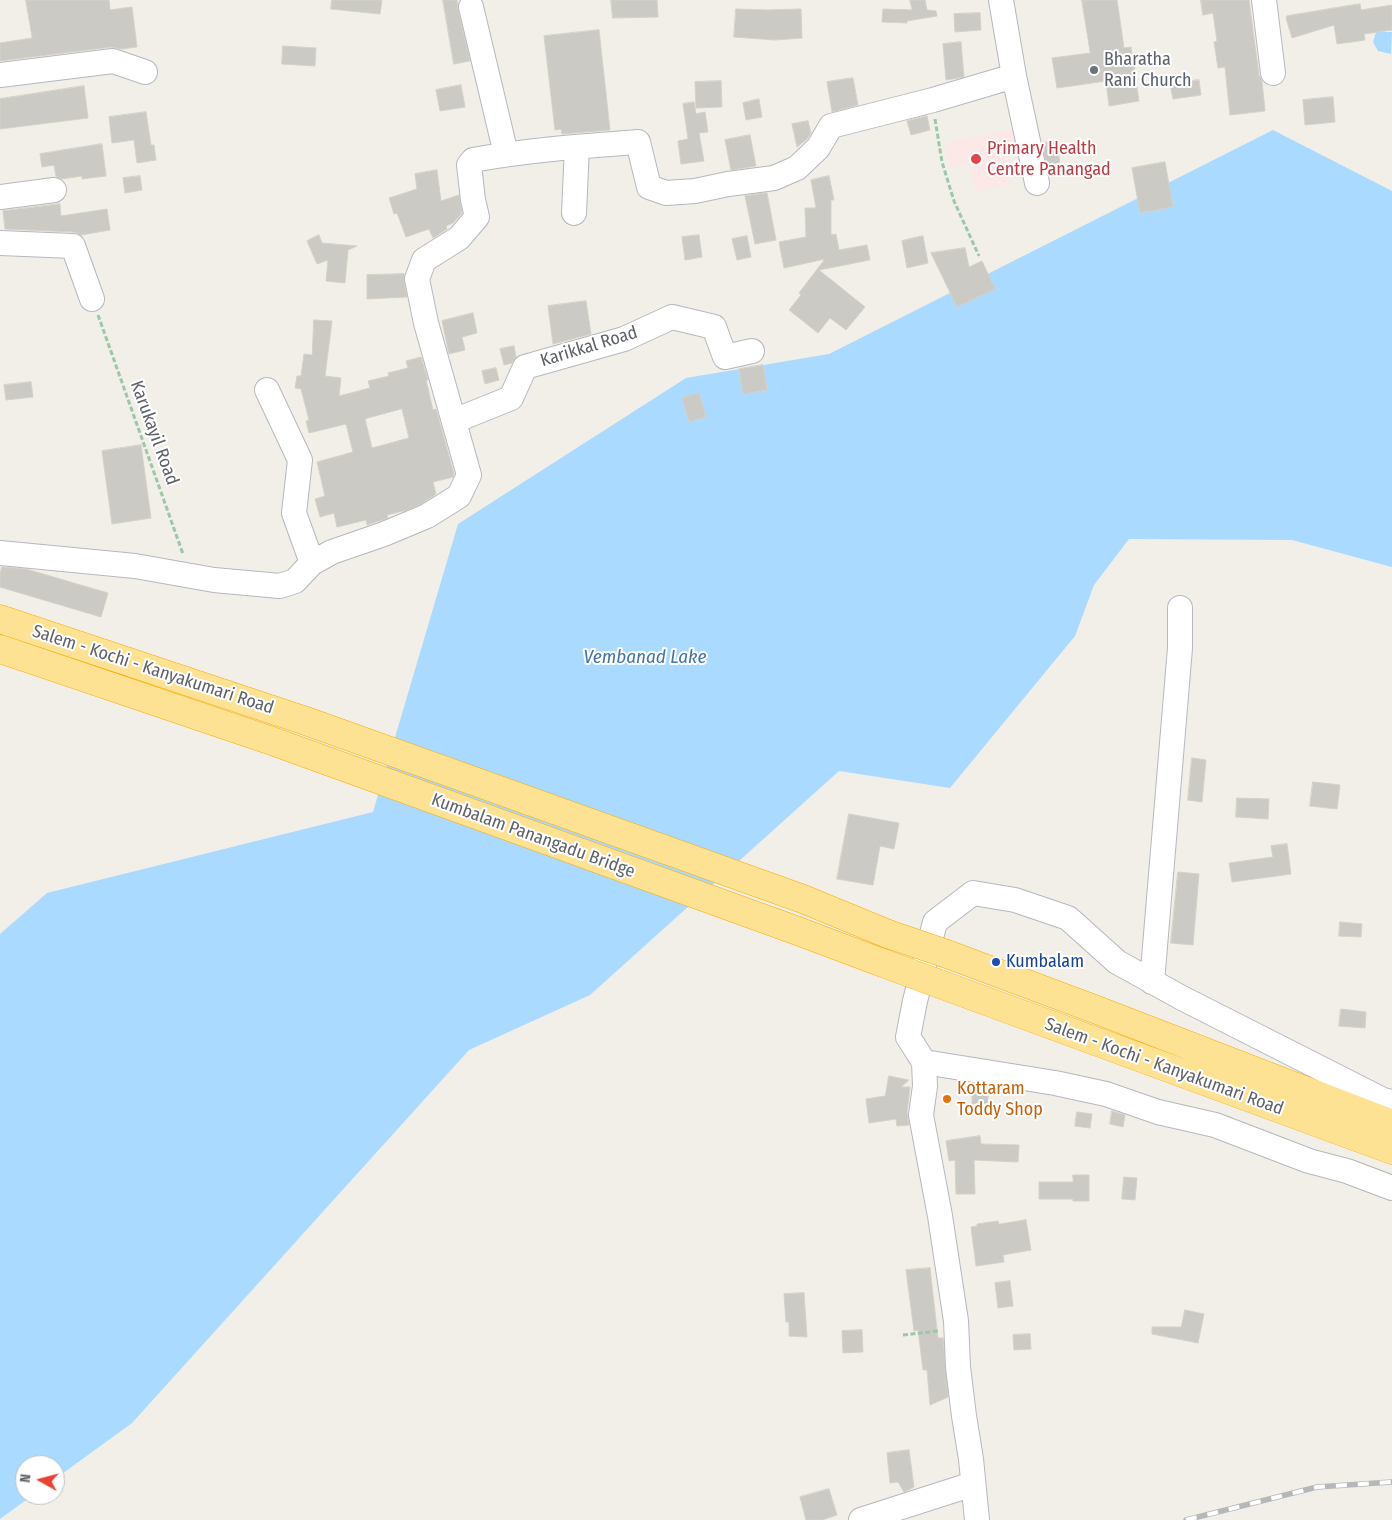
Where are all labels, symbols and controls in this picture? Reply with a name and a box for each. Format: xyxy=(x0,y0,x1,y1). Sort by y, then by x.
place label: Bharatha Rani Church xyxy=(1104,49,1192,92)
marker: Bharatha Rani Church xyxy=(1088,64,1100,76)
place label: Primary Health Centre Panangad xyxy=(987,138,1111,180)
marker: Primary Health Centre Panangad xyxy=(969,152,983,166)
street label: Karikkal Road xyxy=(538,322,640,372)
street label: Karukayil Road xyxy=(125,378,183,488)
street label: Salem - Kochi - Kanyakumari Road xyxy=(30,621,276,719)
water label: Vembanad Lake xyxy=(584,647,706,669)
street label: Kumbalam Panangadu Bridge xyxy=(428,789,638,883)
place label: Kumbalam xyxy=(1006,951,1084,973)
marker: Kumbalam xyxy=(990,956,1002,968)
street label: Salem - Kochi - Kanyakumari Road xyxy=(1042,1014,1286,1120)
place label: Kottaram Toddy Shop xyxy=(957,1078,1043,1120)
marker: Kottaram Toddy Shop xyxy=(941,1093,953,1105)
north arrow xyxy=(15,1455,65,1505)
text: N xyxy=(17,1473,35,1483)

